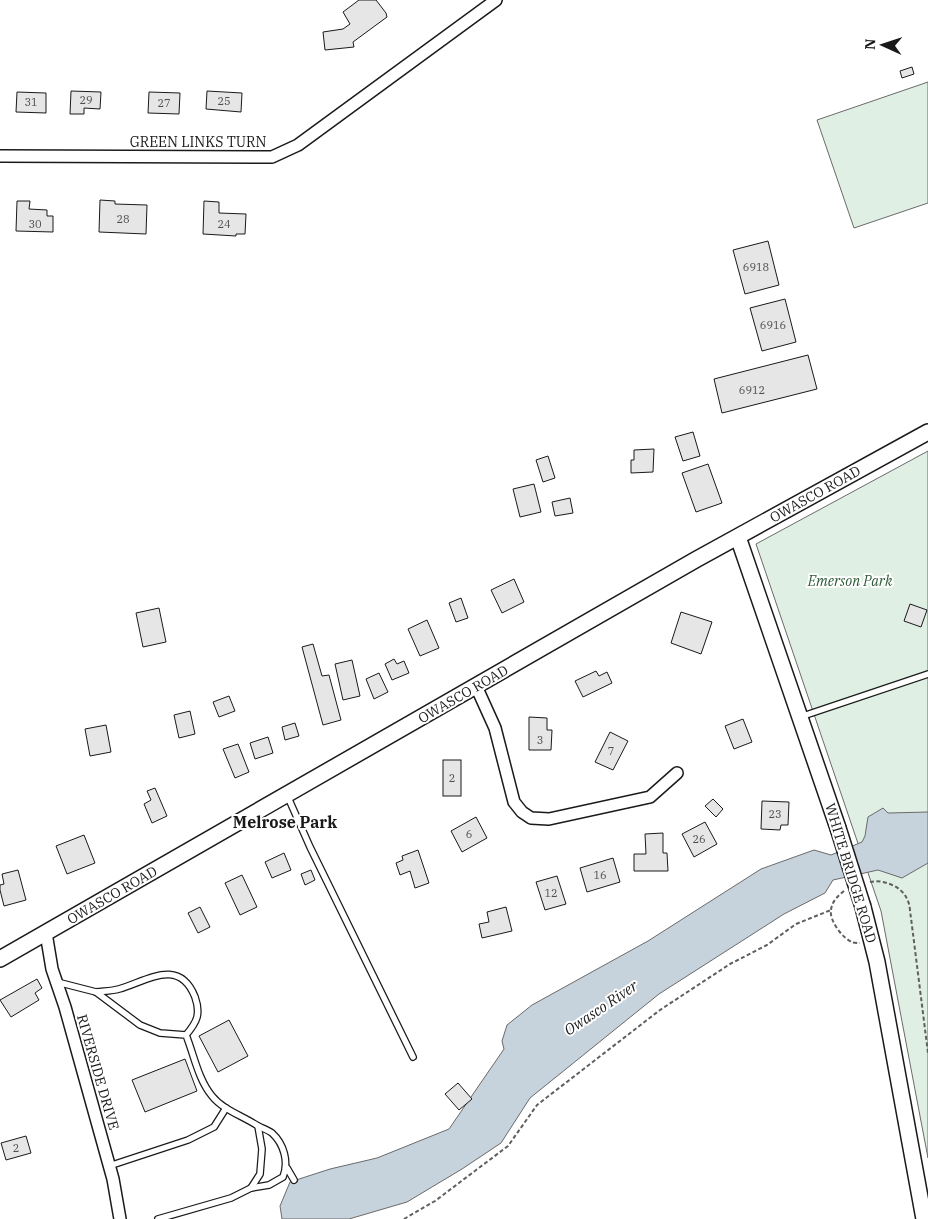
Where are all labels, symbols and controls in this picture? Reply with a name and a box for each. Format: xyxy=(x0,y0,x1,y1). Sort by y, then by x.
north arrow xyxy=(858,20,908,70)
text: N xyxy=(861,38,879,50)
house number: 29 xyxy=(79,93,93,107)
house number: 25 xyxy=(217,94,231,108)
house number: 31 xyxy=(24,95,38,109)
house number: 27 xyxy=(157,96,171,110)
street label: GREEN LINKS TURN xyxy=(130,133,266,151)
house number: 28 xyxy=(116,212,130,226)
house number: 30 xyxy=(28,217,42,231)
house number: 24 xyxy=(217,217,231,231)
house number: 6918 xyxy=(743,260,769,274)
house number: 6916 xyxy=(760,318,786,332)
house number: 6912 xyxy=(739,383,765,397)
street label: OWASCO ROAD xyxy=(766,462,864,526)
park label: Emerson Park xyxy=(807,572,893,590)
street label: OWASCO ROAD xyxy=(415,661,511,727)
house number: 3 xyxy=(537,733,543,747)
house number: 7 xyxy=(608,744,614,758)
house number: 2 xyxy=(449,771,455,785)
street label: WHITE BRIDGE ROAD xyxy=(821,801,881,945)
house number: 23 xyxy=(768,807,782,821)
district label: Melrose Park xyxy=(233,812,337,832)
house number: 6 xyxy=(466,827,472,841)
house number: 26 xyxy=(692,832,706,846)
street label: OWASCO ROAD xyxy=(64,862,160,928)
house number: 16 xyxy=(593,868,607,882)
house number: 12 xyxy=(544,886,558,900)
water label: Owasco River xyxy=(560,976,642,1039)
street label: RIVERSIDE DRIVE xyxy=(73,1012,123,1132)
house number: 2 xyxy=(13,1141,19,1155)

